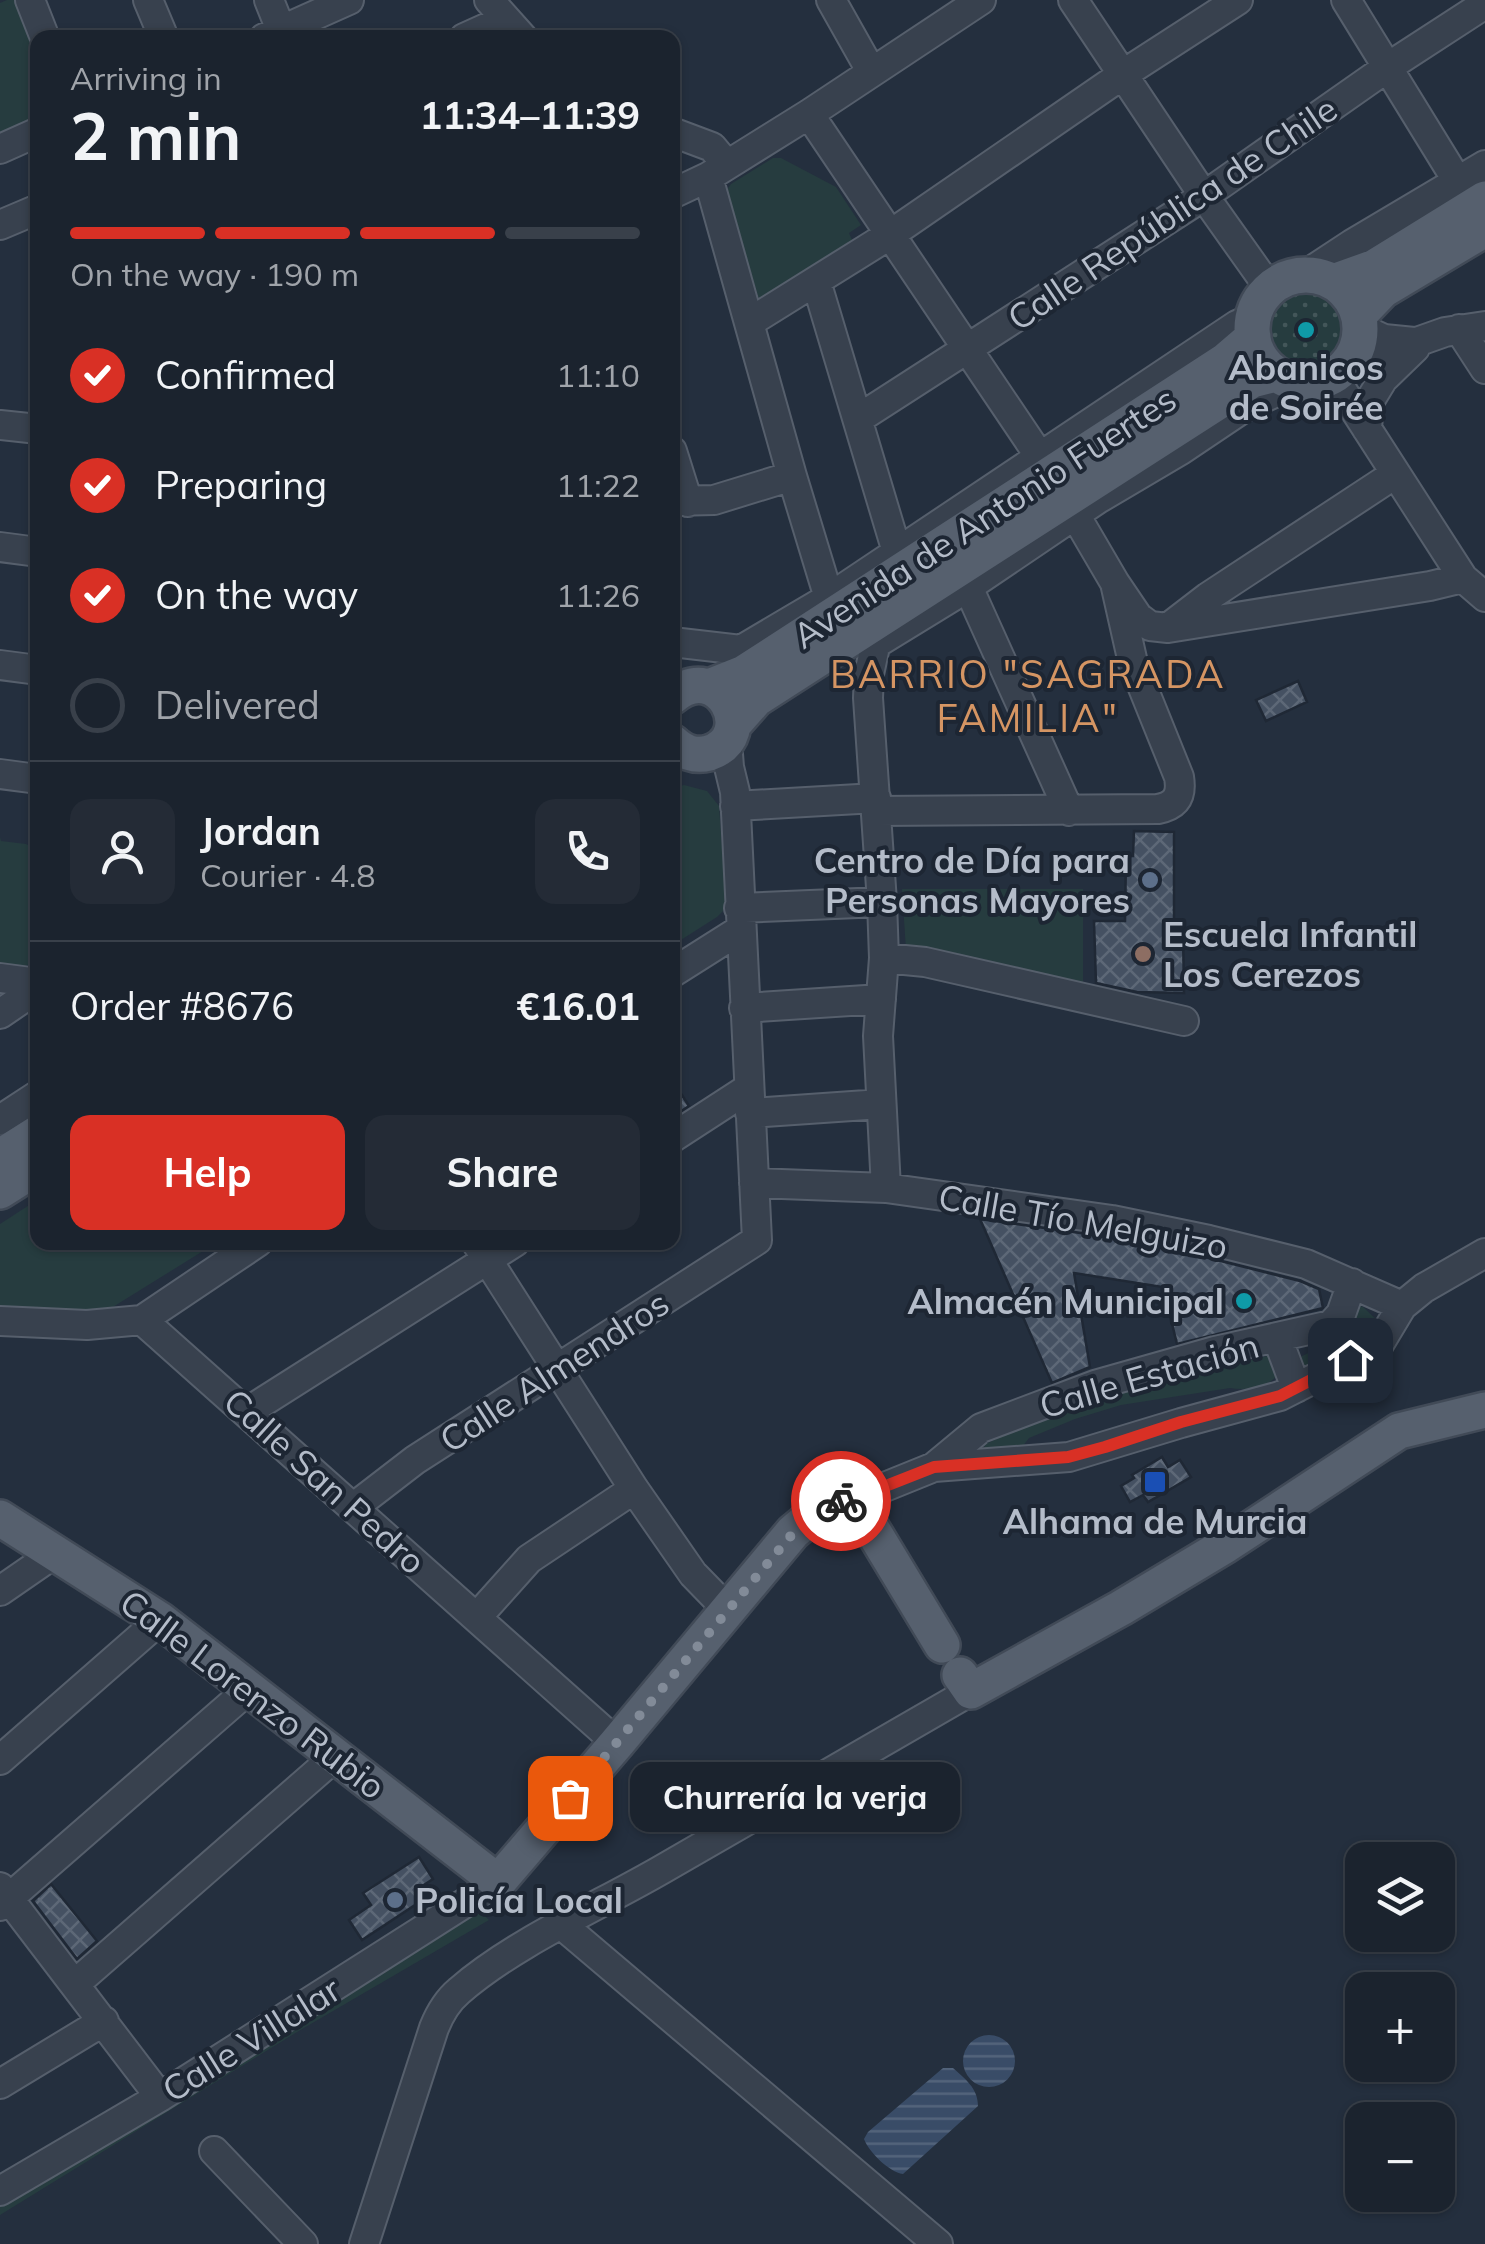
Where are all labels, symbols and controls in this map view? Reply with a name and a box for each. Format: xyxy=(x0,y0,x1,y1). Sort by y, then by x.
text: Arriving in xyxy=(70,58,222,98)
street label: Calle República de Chile xyxy=(999,86,1345,340)
text: 11:34–11:39 xyxy=(420,91,640,139)
text: 2 min xyxy=(70,95,241,176)
text: On the way · 190 m xyxy=(70,254,359,294)
marker: Abanicos de Soirée xyxy=(1295,319,1317,341)
place label: Abanicos de Soirée xyxy=(1228,345,1384,429)
icon: check xyxy=(70,348,125,403)
text: Confirmed xyxy=(155,351,336,399)
text: 11:10 xyxy=(556,355,640,395)
street label: Avenida de Antonio Fuertes xyxy=(784,376,1184,658)
icon: check xyxy=(70,458,125,513)
text: Preparing xyxy=(155,461,327,509)
text: 11:22 xyxy=(556,465,640,505)
icon: check xyxy=(70,568,125,623)
text: On the way xyxy=(155,571,358,619)
text: 11:26 xyxy=(556,575,640,615)
district label: BARRIO "SAGRADA FAMILIA" xyxy=(830,650,1226,742)
text: Delivered xyxy=(155,681,320,729)
button: person xyxy=(70,799,175,904)
button: phone xyxy=(535,799,640,904)
text: Jordan xyxy=(200,807,321,855)
place label: Centro de Día para Personas Mayores xyxy=(814,838,1130,922)
text: Courier · 4.8 xyxy=(200,855,376,895)
marker: Centro de Día para Personas Mayores xyxy=(1139,869,1161,891)
place label: Escuela Infantil Los Cerezos xyxy=(1163,912,1417,996)
marker: Escuela Infantil Los Cerezos xyxy=(1132,943,1154,965)
text: Order #8676 xyxy=(70,982,294,1030)
text: €16.01 xyxy=(517,982,640,1030)
button: Help xyxy=(70,1115,345,1230)
button: Share xyxy=(365,1115,640,1230)
street label: Calle Tío Melguizo xyxy=(935,1174,1231,1268)
place label: Almacén Municipal xyxy=(907,1279,1224,1323)
street label: Calle Almendros xyxy=(431,1281,677,1461)
marker: Almacén Municipal xyxy=(1233,1290,1255,1312)
pin xyxy=(1308,1318,1393,1403)
street label: Calle Estación xyxy=(1034,1323,1264,1427)
icon: home xyxy=(1323,1333,1378,1388)
street label: Calle San Pedro xyxy=(215,1379,435,1583)
courier xyxy=(791,1451,891,1551)
marker: Alhama de Murcia xyxy=(1142,1469,1168,1495)
icon: bike xyxy=(814,1474,869,1529)
place label: Alhama de Murcia xyxy=(1003,1499,1307,1543)
street label: Calle Lorenzo Rubio xyxy=(112,1580,394,1808)
pin xyxy=(528,1756,613,1841)
callout: Churrería la verja xyxy=(630,1763,960,1833)
icon: bag xyxy=(543,1771,598,1826)
text: Churrería la verja xyxy=(663,1777,927,1817)
map controls xyxy=(1345,1842,1455,2212)
button: layers xyxy=(1345,1842,1455,1952)
place label: Policía Local xyxy=(415,1878,623,1922)
marker: Policía Local xyxy=(384,1889,406,1911)
street label: Calle Villalar xyxy=(154,1967,348,2111)
button: + xyxy=(1345,1972,1455,2082)
button: − xyxy=(1345,2102,1455,2212)

